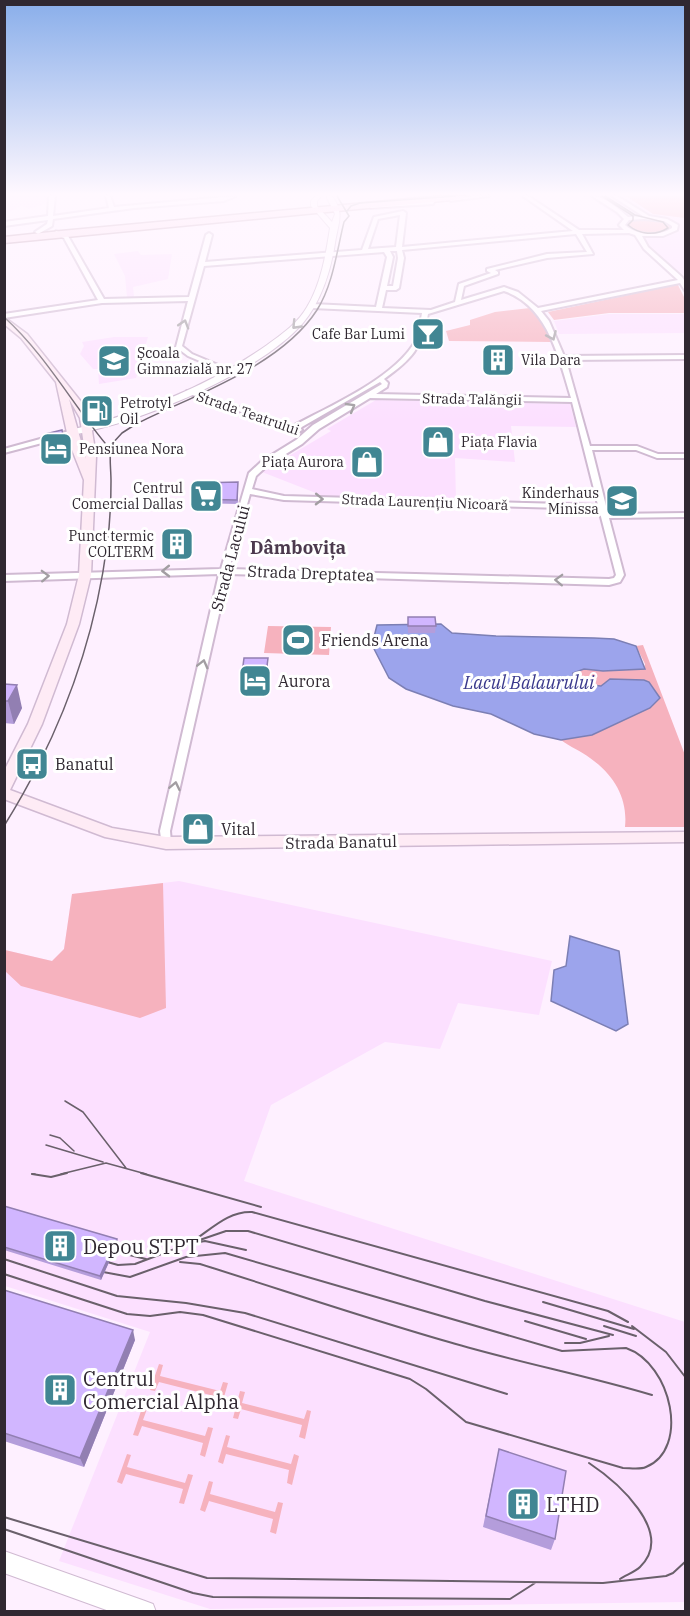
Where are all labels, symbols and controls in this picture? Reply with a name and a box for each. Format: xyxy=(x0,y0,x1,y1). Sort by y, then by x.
bar icon: Cafe Bar Lumi xyxy=(410,316,446,352)
one-way arrow xyxy=(293,318,304,329)
one-way arrow xyxy=(177,319,189,330)
place label: Cafe Bar Lumi xyxy=(312,325,405,343)
one-way arrow xyxy=(545,329,557,340)
building icon: Vila Dara xyxy=(480,342,516,378)
school or university icon: Școala Gimnazială nr. 27 xyxy=(96,343,132,379)
place label: Școala Gimnazială nr. 27 xyxy=(137,344,253,378)
place label: Vila Dara xyxy=(521,351,581,369)
street label: Strada Teatrului xyxy=(194,387,302,439)
street label: Strada Talăngii xyxy=(422,389,522,409)
fuel station icon: Petrotyl Oil xyxy=(79,393,115,429)
place label: Petrotyl Oil xyxy=(120,394,172,428)
one-way arrow xyxy=(345,403,355,414)
shop icon: Piața Flavia xyxy=(420,424,456,460)
hotel icon: Pensiunea Nora xyxy=(38,431,74,467)
place label: Piața Flavia xyxy=(461,433,538,451)
place label: Pensiunea Nora xyxy=(79,440,184,458)
shop icon: Piața Aurora xyxy=(349,444,385,480)
place label: Piața Aurora xyxy=(262,453,344,471)
supermarket icon: Centrul Comercial Dallas xyxy=(188,478,224,514)
place label: Centrul Comercial Dallas xyxy=(72,479,183,513)
school or university icon: Kinderhaus Minissa xyxy=(604,483,640,519)
place label: Kinderhaus Minissa xyxy=(522,484,599,518)
street label: Strada Laurențiu Nicoară xyxy=(341,490,509,514)
one-way arrow xyxy=(315,493,324,505)
street label: Strada Lacului xyxy=(206,503,254,613)
building icon: Punct termic COLTERM xyxy=(159,526,195,562)
place label: Punct termic COLTERM xyxy=(69,527,154,561)
district label: Dâmbovița xyxy=(250,536,346,560)
street label: Strada Dreptatea xyxy=(247,561,375,585)
one-way arrow xyxy=(161,565,170,577)
one-way arrow xyxy=(40,570,49,583)
one-way arrow xyxy=(555,574,564,586)
sports icon: Friends Arena xyxy=(280,622,316,658)
place label: Friends Arena xyxy=(321,630,429,650)
one-way arrow xyxy=(196,660,209,670)
hotel icon: Aurora xyxy=(237,663,273,699)
place label: Aurora xyxy=(278,671,331,691)
water label: Lacul Balaurului xyxy=(463,671,595,694)
bus stop icon: Banatul xyxy=(14,746,50,782)
place label: Banatul xyxy=(55,754,114,774)
one-way arrow xyxy=(168,781,181,791)
shop icon: Vital xyxy=(180,811,216,847)
place label: Vital xyxy=(221,819,256,839)
street label: Strada Banatul xyxy=(285,831,397,853)
building icon: Depou STPT xyxy=(42,1228,78,1264)
place label: Depou STPT xyxy=(83,1233,199,1260)
place label: Centrul Comercial Alpha xyxy=(83,1365,239,1415)
building icon: Centrul Comercial Alpha xyxy=(42,1372,78,1408)
building icon: LTHD xyxy=(505,1486,541,1522)
place label: LTHD xyxy=(546,1491,599,1518)

